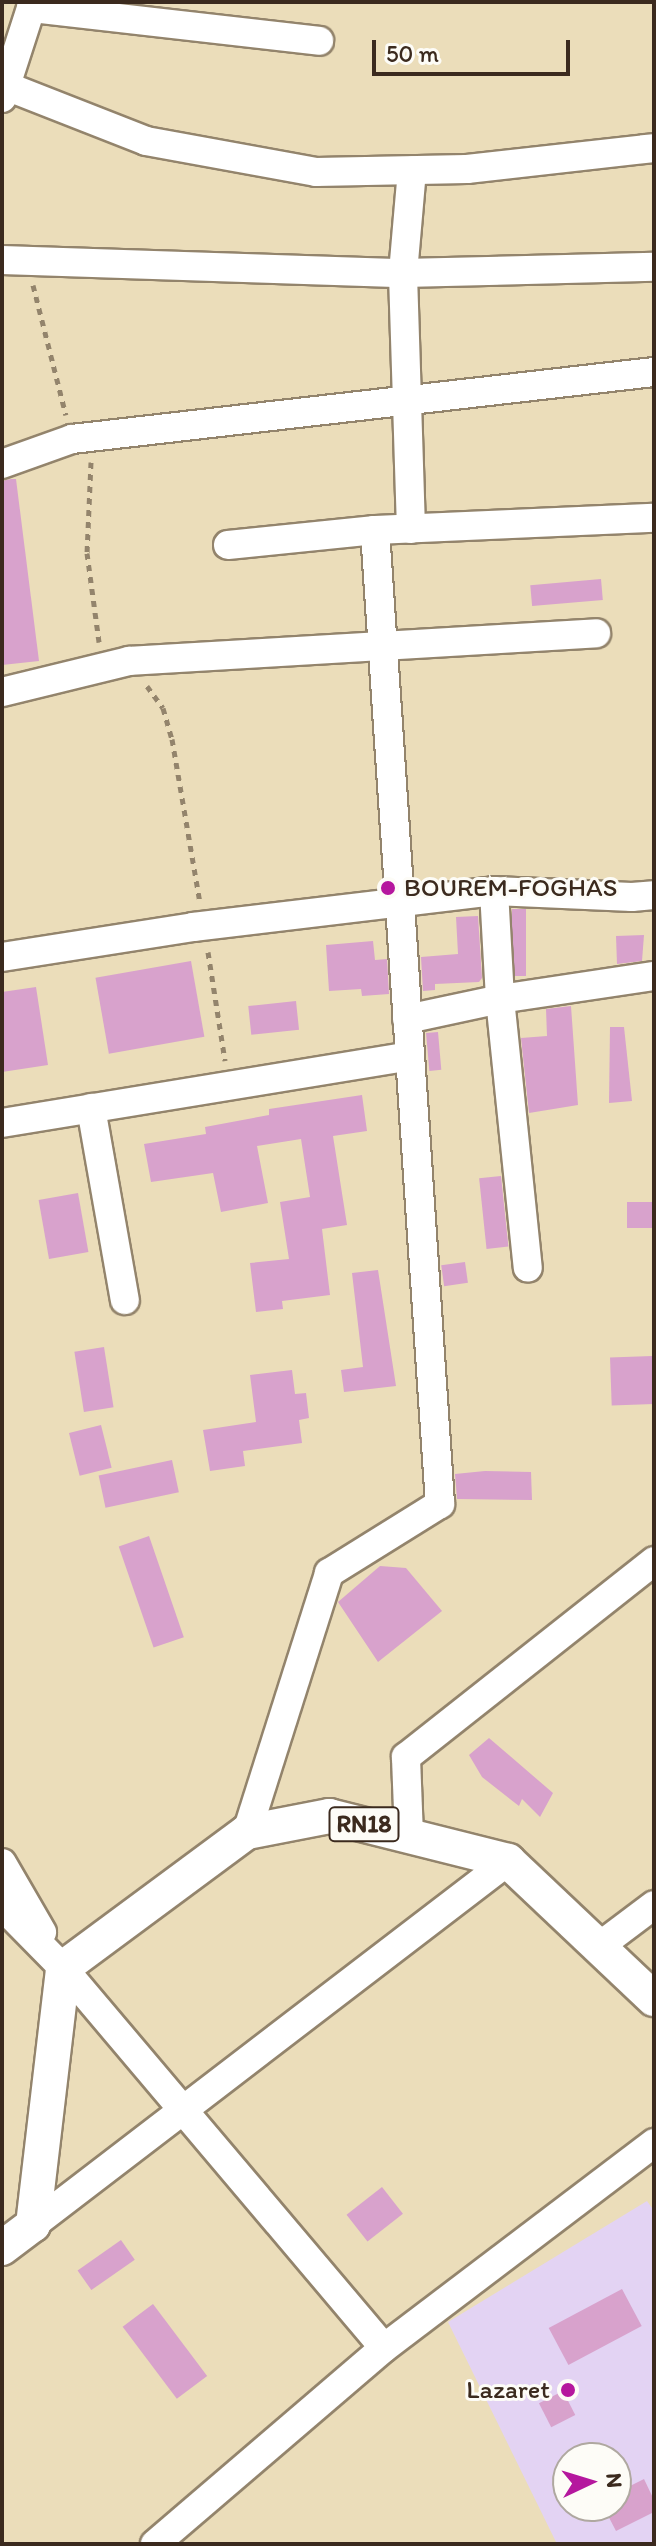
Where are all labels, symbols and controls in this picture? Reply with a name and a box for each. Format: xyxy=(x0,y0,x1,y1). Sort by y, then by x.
scale bar xyxy=(376,24,574,74)
text: 50 m xyxy=(386,39,439,68)
place label: BOUREM-FOGHAS xyxy=(404,872,617,904)
marker: BOUREM-FOGHAS xyxy=(379,879,397,897)
road number: RN18 xyxy=(328,1804,400,1844)
place label: Lazaret xyxy=(466,2374,550,2406)
marker: Lazaret xyxy=(557,2379,579,2401)
north arrow xyxy=(552,2442,632,2522)
text: N xyxy=(600,2472,628,2489)

